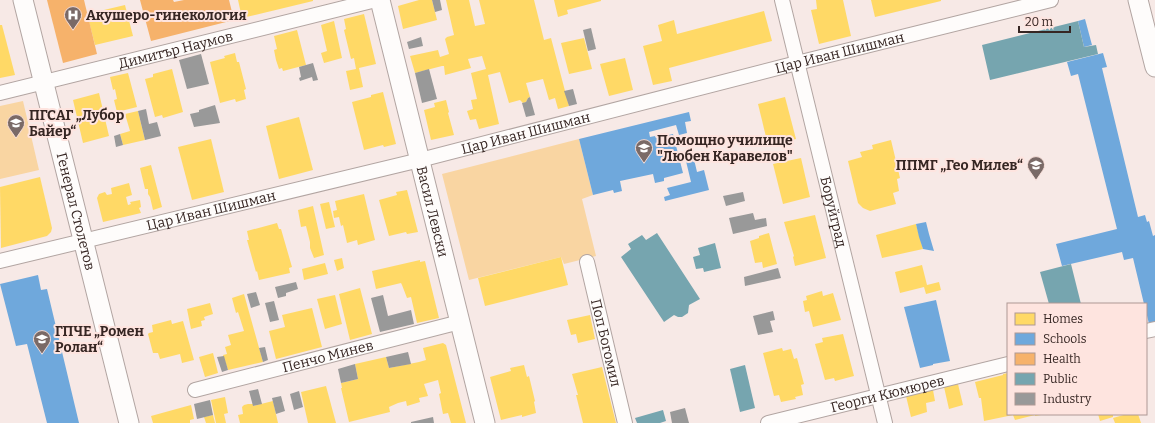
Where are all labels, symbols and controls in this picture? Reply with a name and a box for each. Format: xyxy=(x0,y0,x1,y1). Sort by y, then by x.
hospital icon: Акушеро-гинекология xyxy=(63,5,83,30)
place label: Акушеро-гинекология xyxy=(86,7,247,24)
scale bar xyxy=(1019,8,1070,34)
text: 20 m xyxy=(1025,15,1054,29)
street label: Димитър Наумов xyxy=(117,28,235,72)
street label: Цар Иван Шишман xyxy=(773,29,906,77)
place label: ПГСАГ „Лубор Байер“ xyxy=(29,107,125,140)
street label: Цар Иван Шишман xyxy=(460,109,592,158)
school or university icon: ПГСАГ „Лубор Байер“ xyxy=(6,113,26,138)
place label: Помощно училище "Любен Каравелов" xyxy=(657,132,793,165)
school or university icon: Помощно училище "Любен Каравелов" xyxy=(634,138,654,163)
street label: Генерал Столетов xyxy=(53,151,98,272)
school or university icon: ППМГ „Гео Милев“ xyxy=(1026,155,1046,180)
place label: ППМГ „Гео Милев“ xyxy=(896,157,1023,174)
street label: Васил Левски xyxy=(413,164,452,259)
street label: Боруйград xyxy=(816,175,850,250)
street label: Цар Иван Шишман xyxy=(145,187,277,234)
street label: Поп Богомил xyxy=(587,297,624,389)
legend xyxy=(1007,303,1147,415)
text: Homes xyxy=(1043,312,1083,326)
place label: ГПЧЕ „Ромен Ролан“ xyxy=(55,323,144,356)
school or university icon: ГПЧЕ „Ромен Ролан“ xyxy=(32,329,52,354)
text: Schools xyxy=(1043,332,1087,346)
street label: Пенчо Минев xyxy=(280,337,375,376)
text: Health xyxy=(1043,352,1081,366)
street label: Георги Кюмюрев xyxy=(829,372,946,416)
text: Public xyxy=(1043,372,1078,386)
text: Industry xyxy=(1043,392,1092,406)

